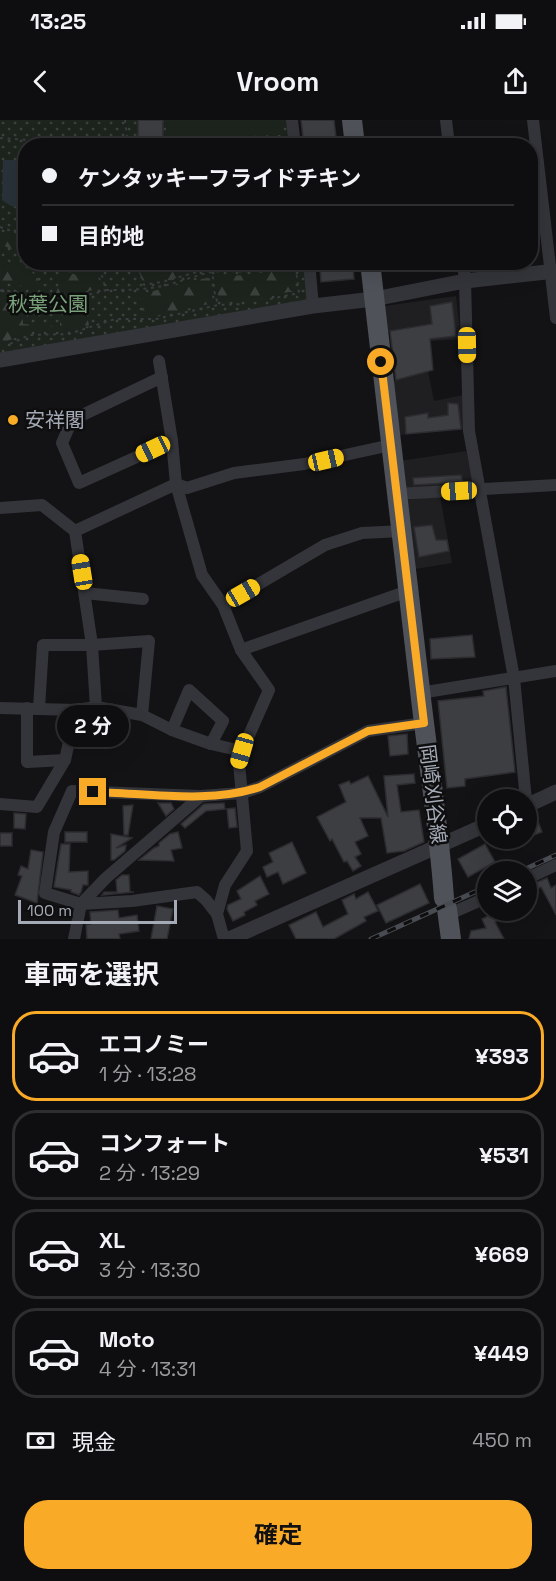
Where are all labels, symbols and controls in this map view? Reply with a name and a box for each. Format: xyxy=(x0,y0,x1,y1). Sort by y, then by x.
text: 13:25 xyxy=(30,7,86,35)
text: Vroom xyxy=(237,64,319,99)
icon: back xyxy=(24,65,57,98)
icon: share xyxy=(499,65,532,98)
text: ケンタッキーフライドチキン xyxy=(78,164,361,192)
text: 目的地 xyxy=(78,222,144,250)
park label: 秋葉公園 xyxy=(8,291,88,317)
car xyxy=(458,327,476,363)
route start xyxy=(367,348,394,375)
place label: 安祥閣 xyxy=(25,407,85,433)
marker: 安祥閣 xyxy=(6,413,20,427)
car xyxy=(133,433,173,465)
car xyxy=(306,447,346,473)
car xyxy=(441,481,477,501)
car xyxy=(70,553,94,591)
car xyxy=(223,576,263,610)
callout: 2 分 xyxy=(57,705,129,747)
text: 2 分 xyxy=(75,713,111,739)
car xyxy=(228,731,256,771)
street label: 岡崎刈谷線 xyxy=(414,743,452,845)
route end xyxy=(79,778,106,805)
map controls xyxy=(477,789,537,921)
button: locate xyxy=(477,789,537,849)
button: layers xyxy=(477,861,537,921)
scale bar xyxy=(18,897,177,924)
text: 100 m xyxy=(27,900,72,921)
text: 車両を選択 xyxy=(24,957,159,992)
icon: car xyxy=(27,1029,81,1083)
text: エコノミー xyxy=(99,1030,209,1058)
text: ¥393 xyxy=(475,1042,529,1070)
text: 1 分 · 13:28 xyxy=(99,1061,197,1087)
icon: car xyxy=(27,1128,81,1182)
text: コンフォート xyxy=(99,1129,230,1157)
text: ¥531 xyxy=(479,1141,529,1169)
text: 2 分 · 13:29 xyxy=(99,1160,200,1186)
text: XL xyxy=(99,1226,125,1254)
icon: car xyxy=(27,1227,81,1281)
text: ¥669 xyxy=(475,1240,529,1268)
text: 3 分 · 13:30 xyxy=(99,1257,201,1283)
text: Moto xyxy=(99,1325,155,1353)
icon: car xyxy=(27,1326,81,1380)
text: ¥449 xyxy=(474,1339,529,1367)
text: 4 分 · 13:31 xyxy=(99,1356,196,1382)
icon: cash xyxy=(24,1424,57,1457)
text: 450 m xyxy=(472,1427,532,1453)
text: 現金 xyxy=(72,1428,116,1456)
button: 確定 xyxy=(24,1500,532,1569)

